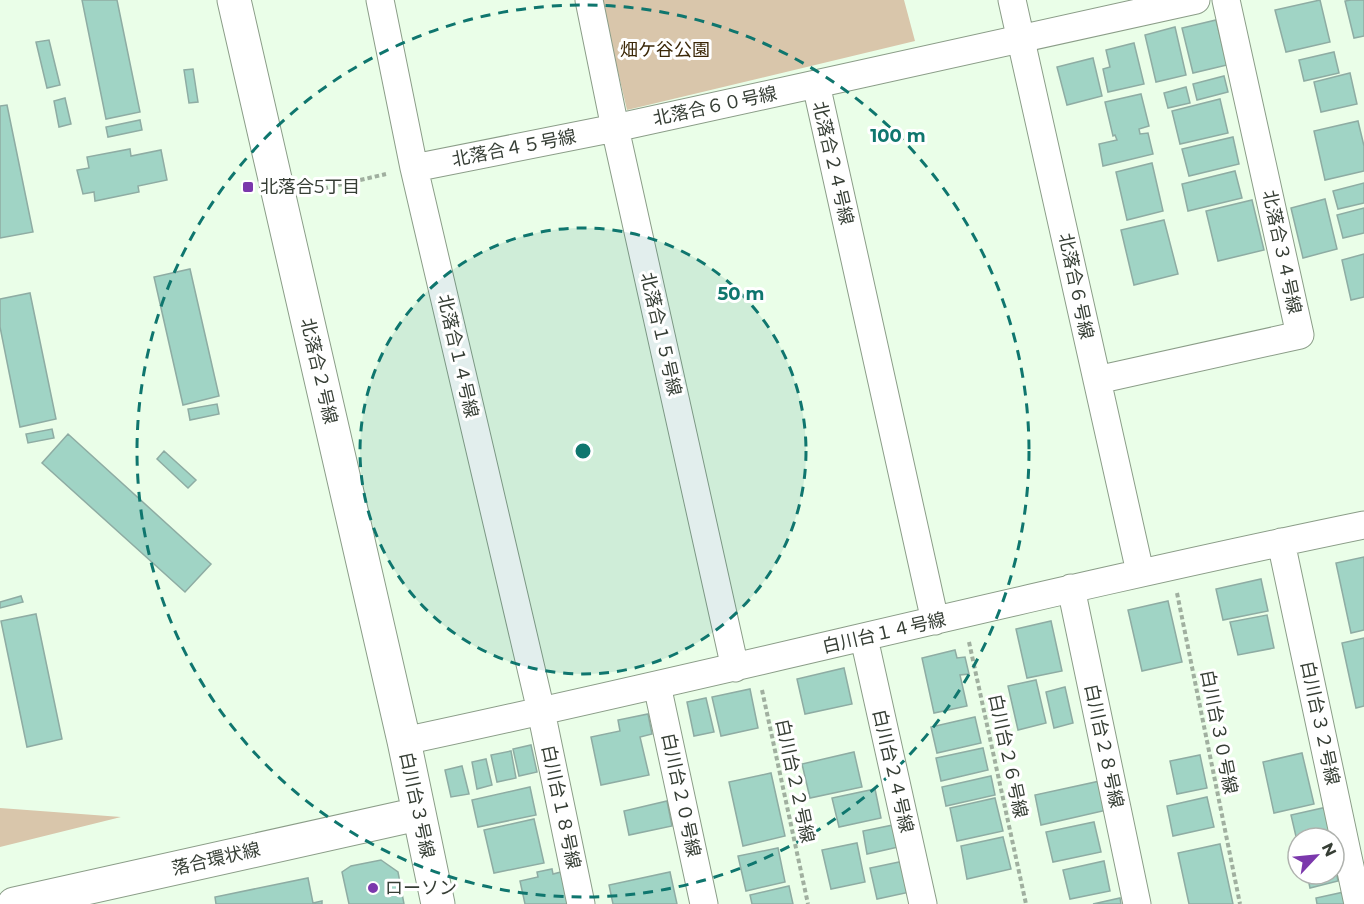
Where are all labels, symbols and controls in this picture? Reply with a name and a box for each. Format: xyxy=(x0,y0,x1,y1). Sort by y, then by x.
park label: 畑ケ谷公園 xyxy=(620,39,710,61)
street label: 北落合６０号線 xyxy=(651,82,779,130)
street label: 北落合２４号線 xyxy=(808,99,858,227)
street label: 北落合４５号線 xyxy=(450,125,578,171)
text: 100 m xyxy=(870,125,926,147)
place label: 北落合5丁目 xyxy=(260,176,360,198)
marker: 北落合5丁目 xyxy=(241,180,255,194)
street label: 北落合３４号線 xyxy=(1258,188,1306,316)
street label: 北落合６号線 xyxy=(1054,231,1098,341)
street label: 北落合１５号線 xyxy=(636,270,686,398)
text: 50 m xyxy=(718,283,764,305)
street label: 北落合１４号線 xyxy=(433,292,483,420)
street label: 北落合２号線 xyxy=(296,316,342,426)
centre of rings xyxy=(573,441,593,461)
street label: 白川台１４号線 xyxy=(820,608,948,658)
street label: 白川台３２号線 xyxy=(1296,659,1344,787)
street label: 白川台３０号線 xyxy=(1196,668,1242,796)
street label: 白川台２８号線 xyxy=(1080,682,1128,810)
street label: 白川台２６号線 xyxy=(984,692,1032,820)
street label: 白川台２４号線 xyxy=(868,707,918,835)
street label: 白川台２２号線 xyxy=(771,717,819,845)
street label: 白川台２０号線 xyxy=(657,731,705,859)
street label: 白川台１８号線 xyxy=(537,743,585,871)
street label: 白川台３号線 xyxy=(395,750,439,860)
north arrow xyxy=(1286,826,1346,886)
street label: 落合環状線 xyxy=(170,838,262,880)
text: N xyxy=(1318,840,1340,860)
place label: ローソン xyxy=(385,877,457,899)
marker: ローソン xyxy=(366,881,380,895)

